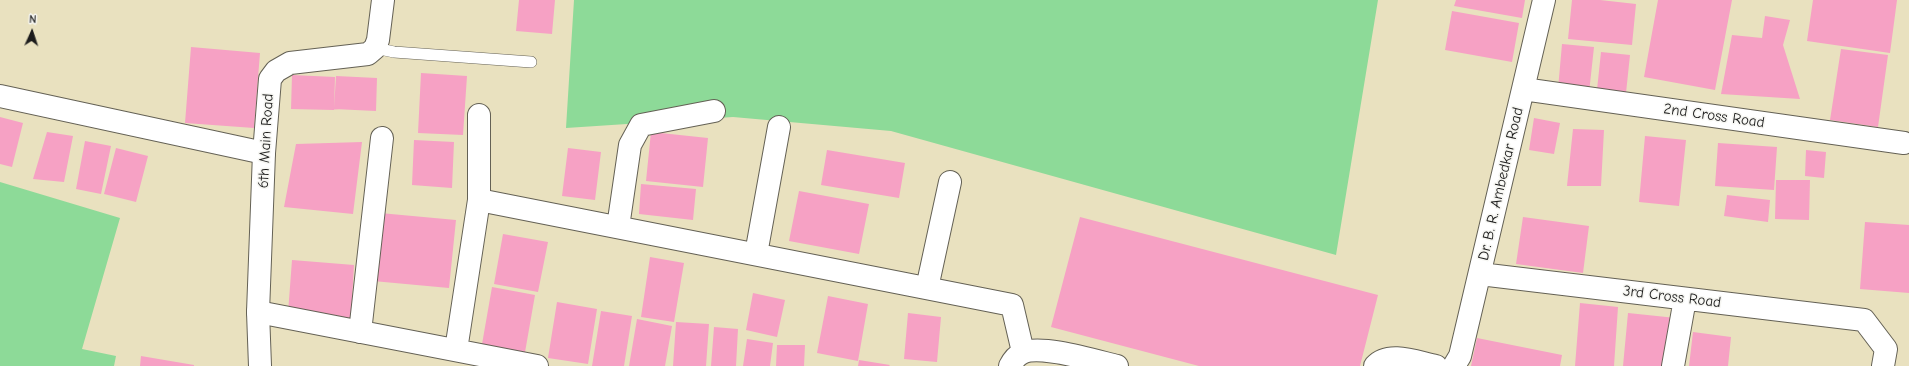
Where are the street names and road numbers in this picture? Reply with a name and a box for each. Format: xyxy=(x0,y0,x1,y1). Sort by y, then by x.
street label: 6th Main Road xyxy=(255,93,277,189)
street label: 2nd Cross Road xyxy=(1662,100,1766,132)
street label: Dr. B. R. Ambedkar Road xyxy=(1475,106,1527,262)
street label: 3rd Cross Road xyxy=(1622,282,1722,312)

